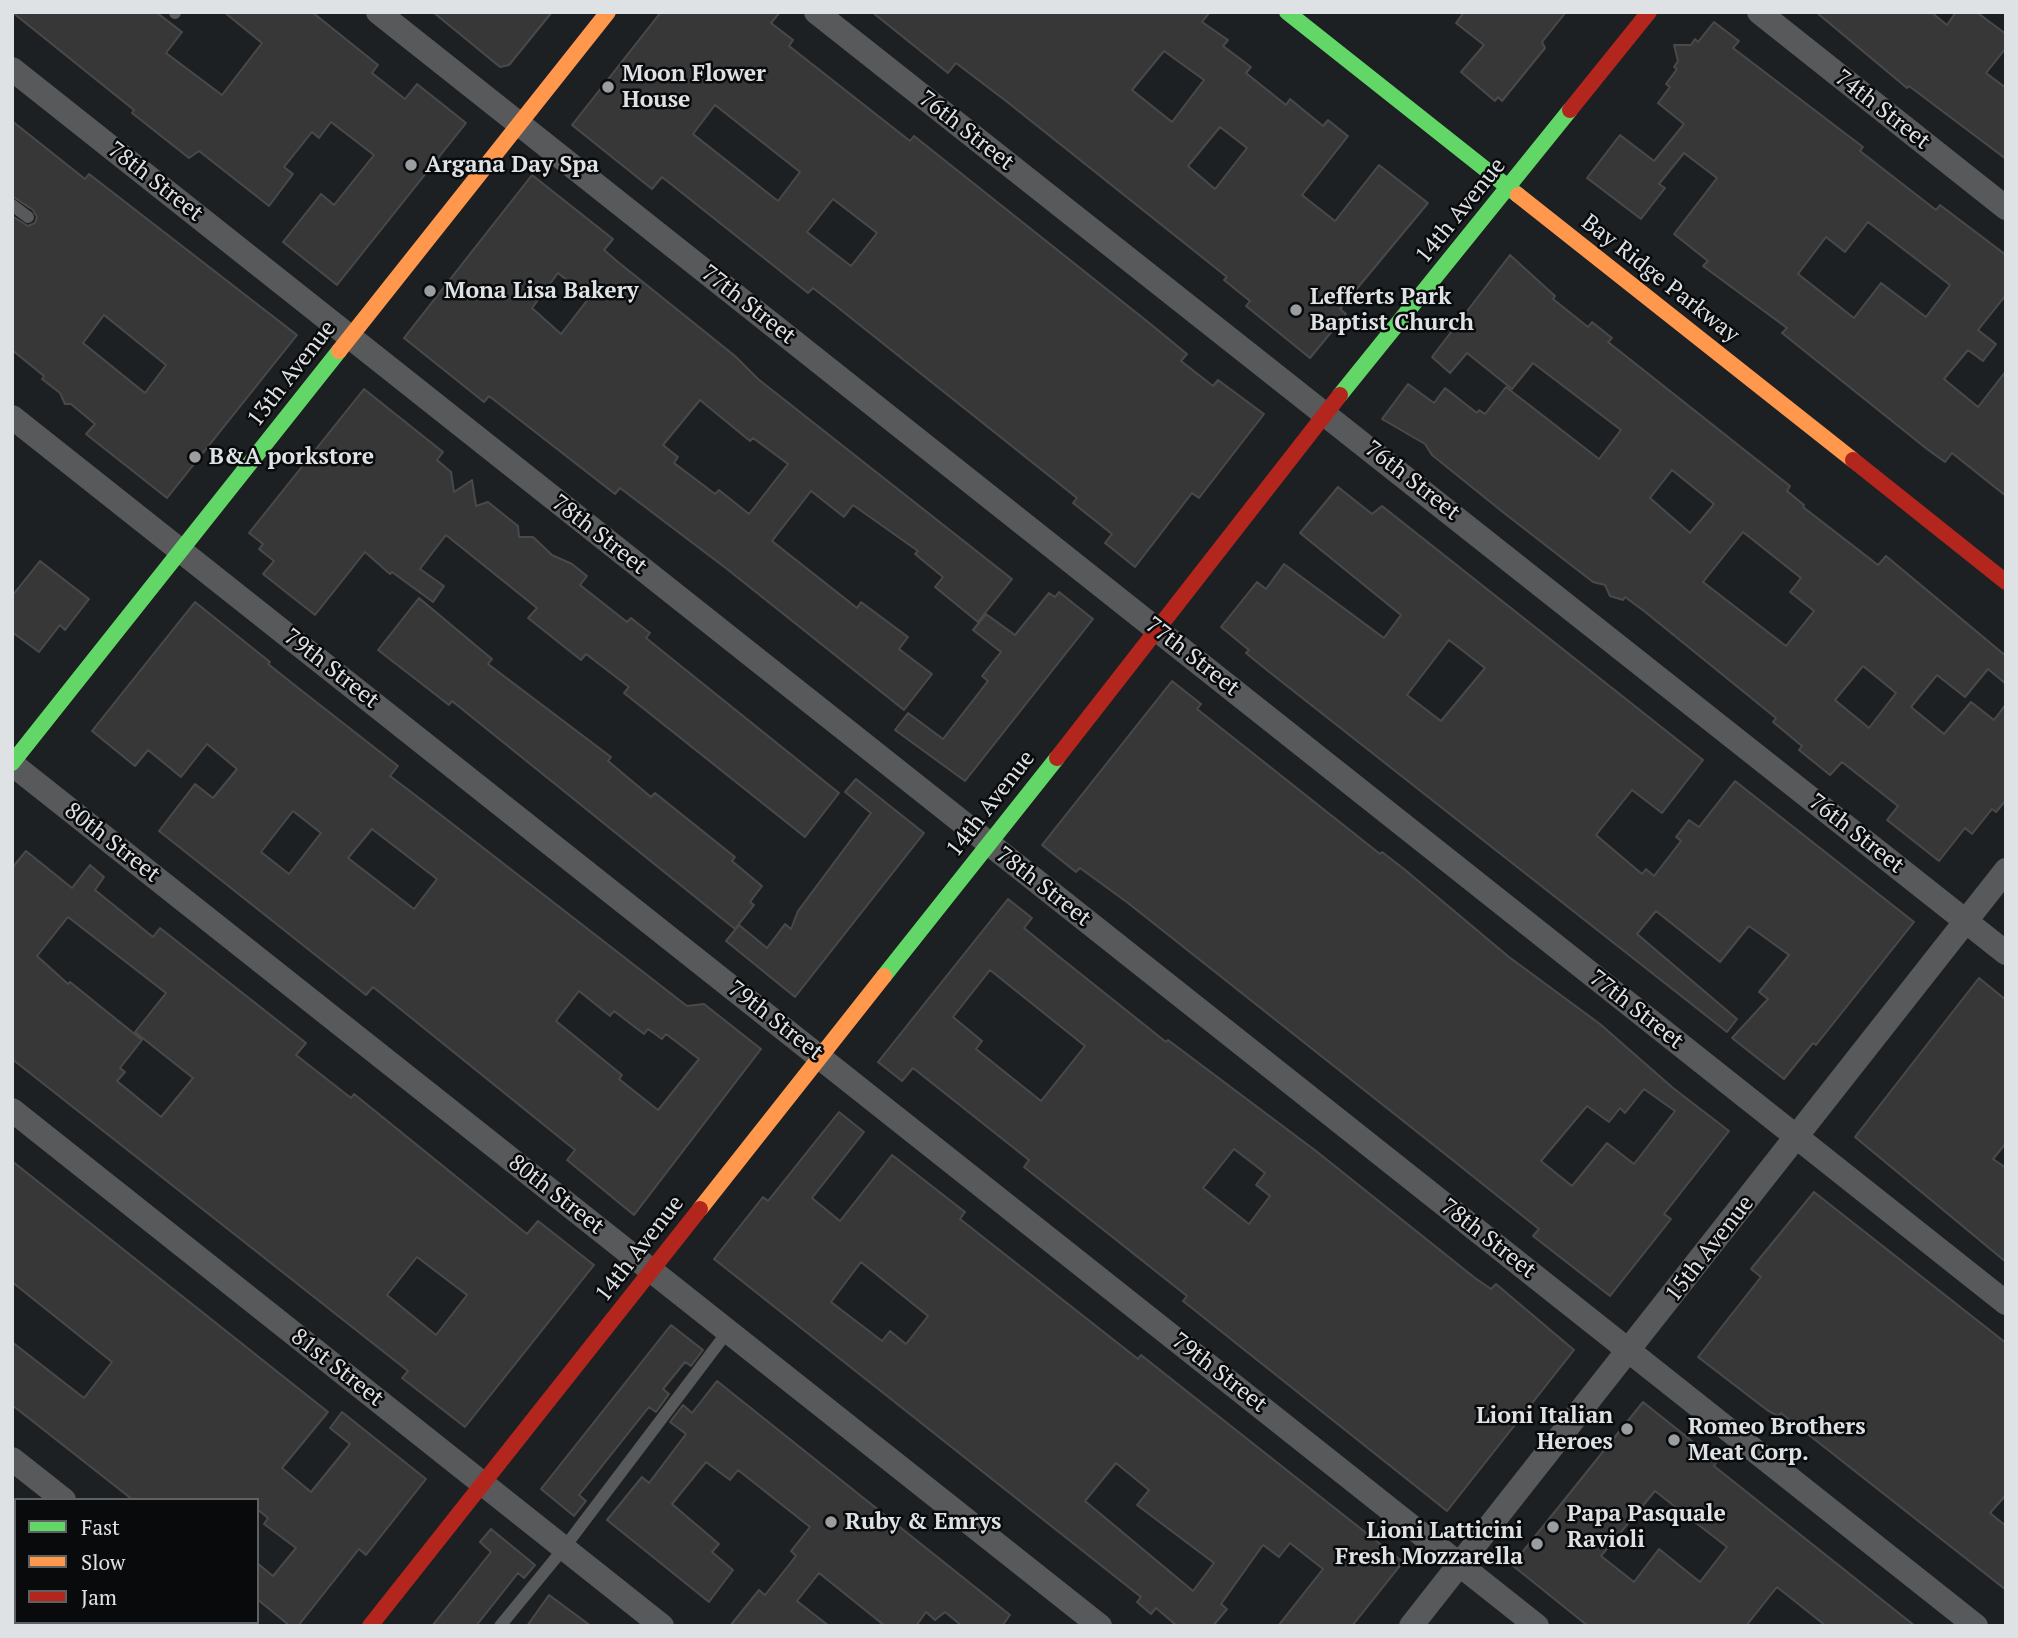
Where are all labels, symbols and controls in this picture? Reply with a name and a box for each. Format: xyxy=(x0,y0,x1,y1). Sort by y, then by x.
place label: Moon Flower House xyxy=(622,60,766,114)
street label: 74th Street xyxy=(1829,64,1935,156)
marker: Moon Flower House xyxy=(600,79,616,95)
street label: 76th Street xyxy=(913,85,1019,177)
street label: 78th Street xyxy=(102,136,208,228)
place label: Argana Day Spa xyxy=(425,151,599,179)
street label: 14th Avenue xyxy=(1410,153,1512,269)
marker: Argana Day Spa xyxy=(403,157,419,173)
street label: Bay Ridge Parkway xyxy=(1576,209,1744,349)
street label: 77th Street xyxy=(695,259,801,351)
place label: Mona Lisa Bakery xyxy=(444,277,639,305)
marker: Mona Lisa Bakery xyxy=(422,283,438,299)
place label: Lefferts Park Baptist Church xyxy=(1310,283,1474,337)
marker: Lefferts Park Baptist Church xyxy=(1288,302,1304,318)
street label: 13th Avenue xyxy=(242,315,342,433)
street label: 76th Street xyxy=(1359,435,1465,527)
place label: B&A porkstore xyxy=(209,443,374,471)
marker: B&A porkstore xyxy=(187,449,203,465)
street label: 78th Street xyxy=(546,489,652,581)
street label: 77th Street xyxy=(1139,611,1245,703)
street label: 79th Street xyxy=(278,623,384,715)
street label: 14th Avenue xyxy=(941,745,1041,863)
street label: 76th Street xyxy=(1803,788,1909,880)
street label: 80th Street xyxy=(59,797,165,889)
street label: 78th Street xyxy=(990,841,1096,933)
street label: 77th Street xyxy=(1583,964,1689,1056)
street label: 79th Street xyxy=(722,975,828,1067)
street label: 80th Street xyxy=(503,1149,609,1241)
street label: 14th Avenue xyxy=(590,1190,690,1308)
street label: 15th Avenue xyxy=(1660,1190,1760,1308)
street label: 78th Street xyxy=(1435,1193,1541,1285)
street label: 81st Street xyxy=(285,1323,389,1413)
street label: 79th Street xyxy=(1166,1327,1272,1419)
place label: Lioni Italian Heroes xyxy=(1476,1402,1613,1456)
place label: Romeo Brothers Meat Corp. xyxy=(1688,1413,1866,1467)
marker: Lioni Italian Heroes xyxy=(1619,1421,1635,1437)
marker: Romeo Brothers Meat Corp. xyxy=(1666,1432,1682,1448)
legend xyxy=(14,1498,259,1624)
place label: Papa Pasquale Ravioli xyxy=(1567,1500,1726,1554)
place label: Ruby & Emrys xyxy=(845,1508,1001,1536)
text: Fast xyxy=(81,1513,120,1541)
marker: Ruby & Emrys xyxy=(823,1514,839,1530)
place label: Lioni Latticini Fresh Mozzarella xyxy=(1335,1517,1523,1571)
marker: Papa Pasquale Ravioli xyxy=(1545,1519,1561,1535)
marker: Lioni Latticini Fresh Mozzarella xyxy=(1529,1536,1545,1552)
text: Slow xyxy=(81,1548,125,1576)
text: Jam xyxy=(81,1583,117,1611)

